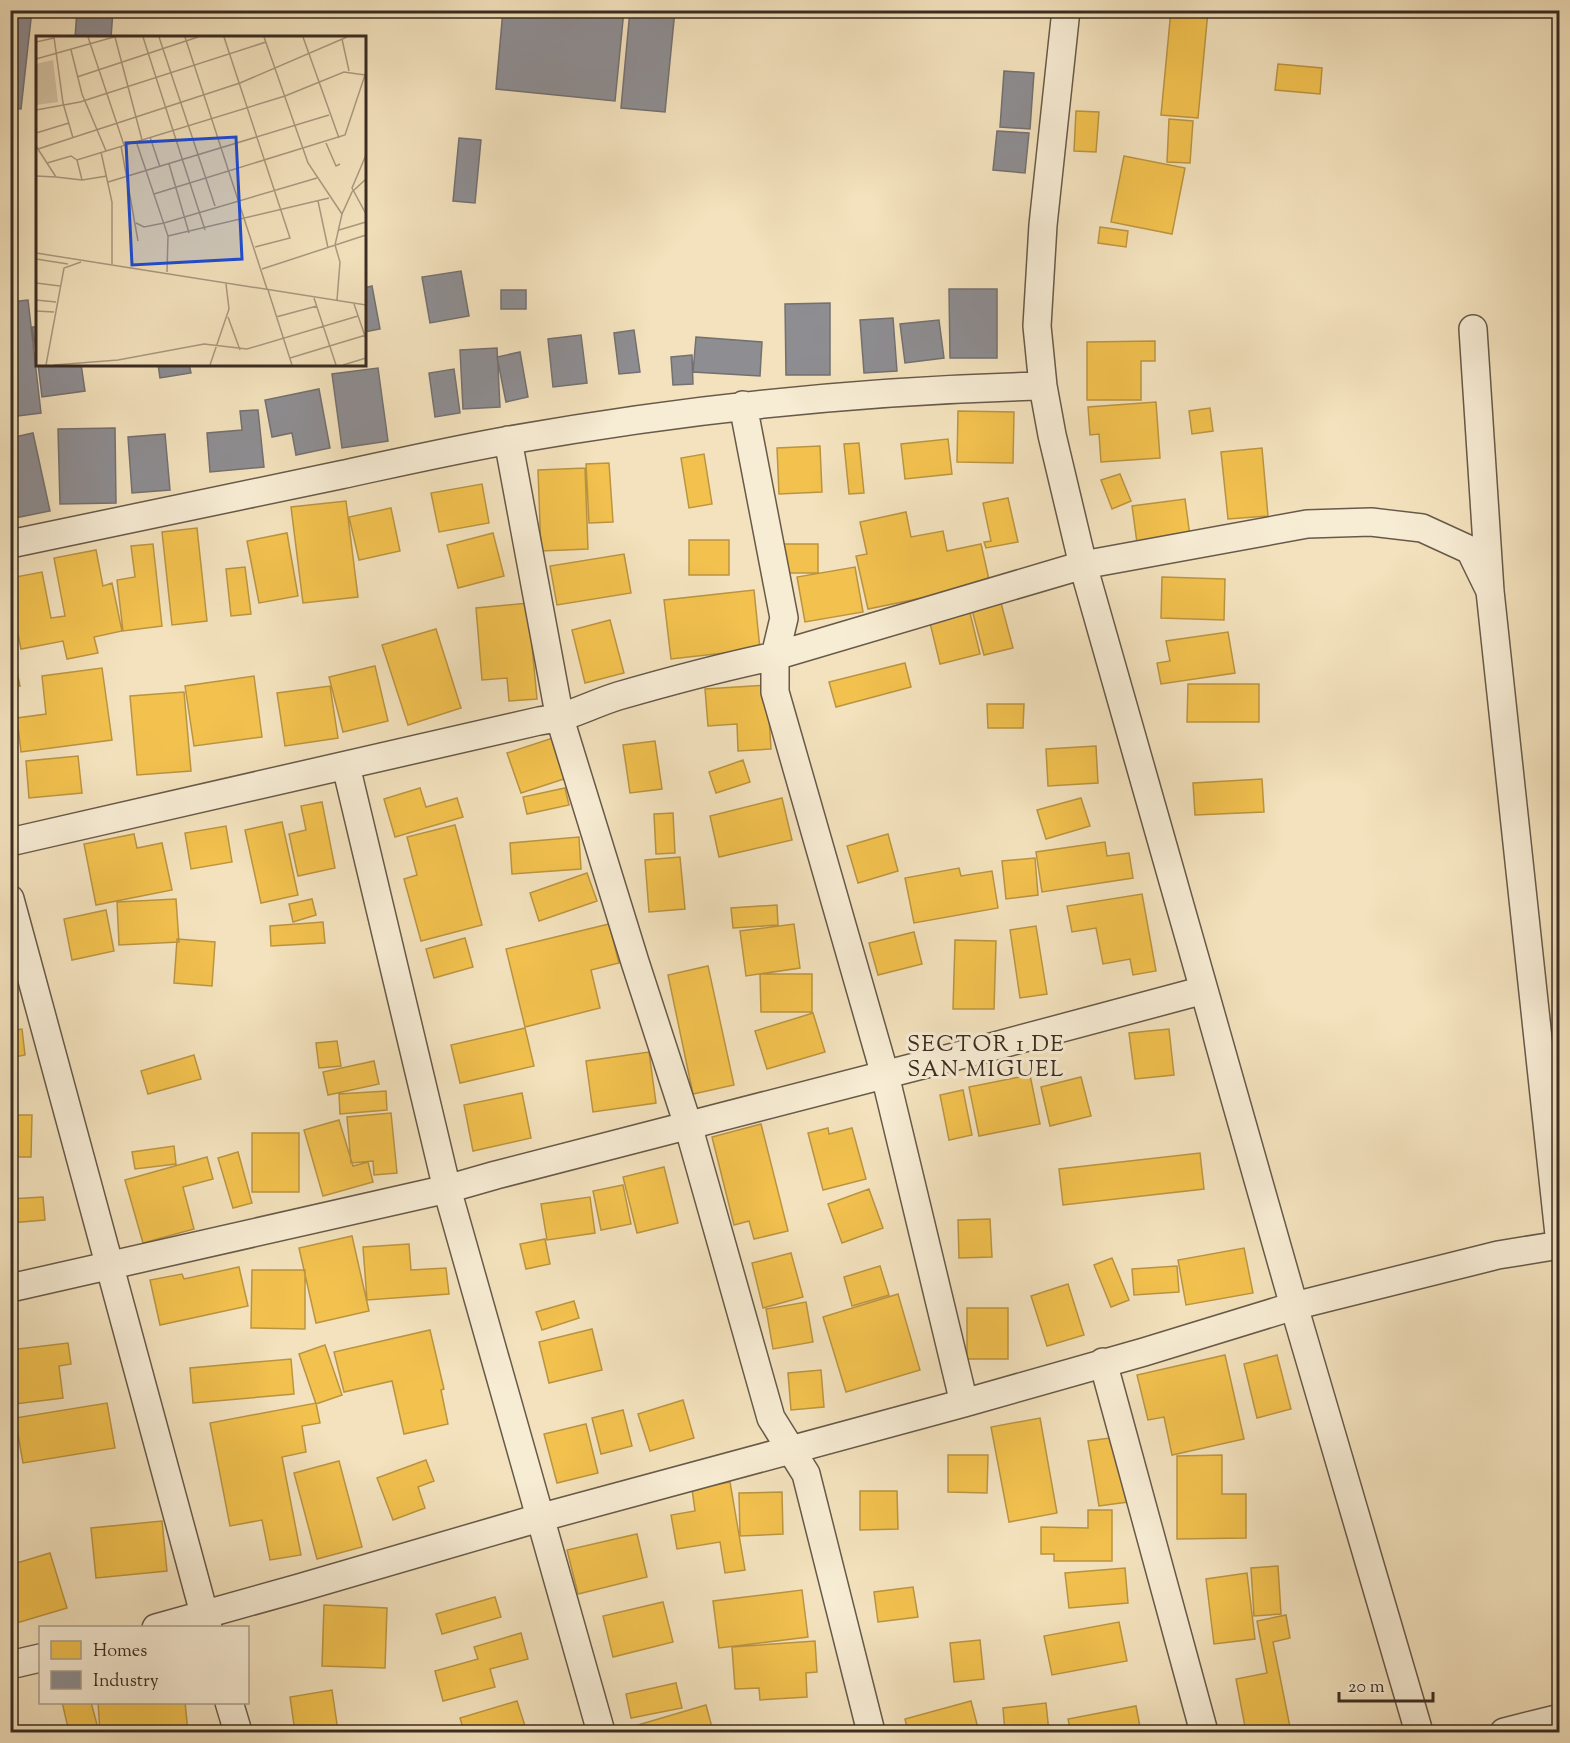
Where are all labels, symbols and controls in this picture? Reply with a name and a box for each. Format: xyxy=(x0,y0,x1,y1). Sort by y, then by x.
inset map xyxy=(36,36,366,366)
district label: SECTOR 1 DE SAN MIGUEL xyxy=(907,1030,1065,1087)
legend xyxy=(39,1626,249,1704)
text: Homes xyxy=(93,1639,147,1665)
scale bar xyxy=(1339,1665,1434,1703)
text: Industry xyxy=(93,1669,159,1695)
text: 20 m xyxy=(1348,1675,1385,1701)

